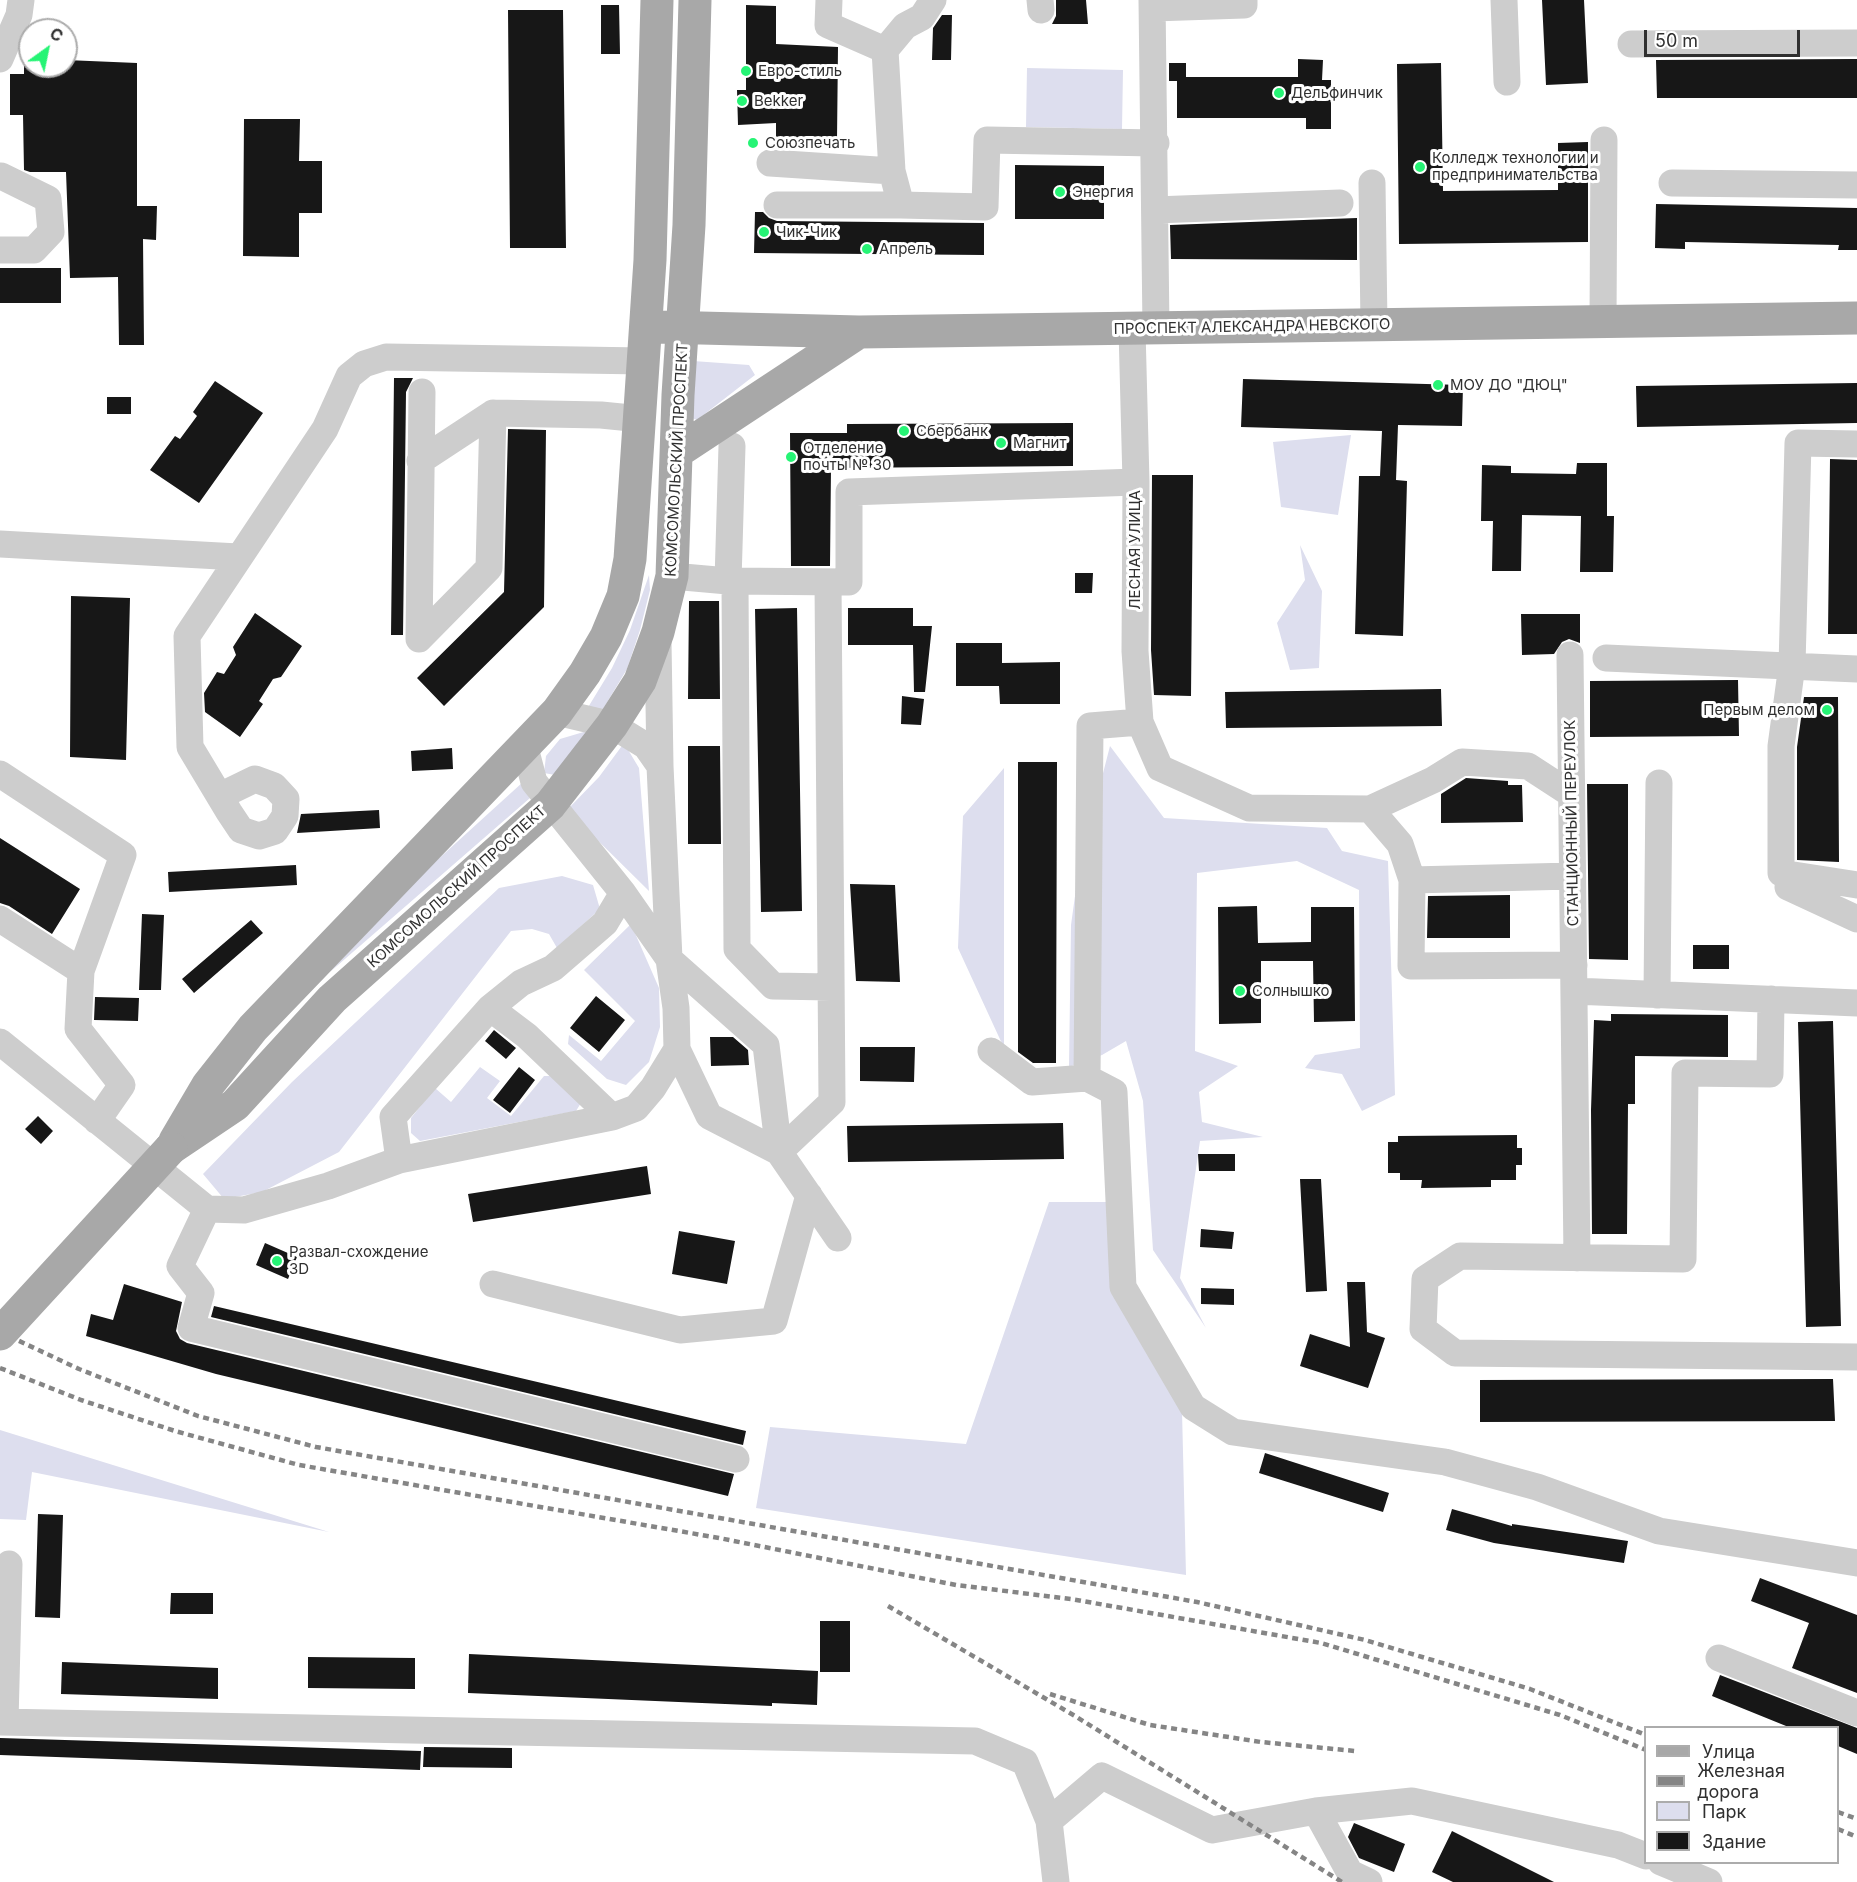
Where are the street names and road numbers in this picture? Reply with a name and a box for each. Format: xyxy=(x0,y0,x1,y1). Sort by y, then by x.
street label: ПРОСПЕКТ АЛЕКСАНДРА НЕВСКОГО xyxy=(1114,316,1390,338)
street label: КОМСОМОЛЬСКИЙ ПРОСПЕКТ xyxy=(662,343,692,577)
street label: ЛЕСНАЯ УЛИЦА xyxy=(1126,490,1144,610)
street label: СТАНЦИОННЫЙ ПЕРЕУЛОК xyxy=(1561,720,1583,926)
street label: КОМСОМОЛЬСКИЙ ПРОСПЕКТ xyxy=(364,802,550,972)

